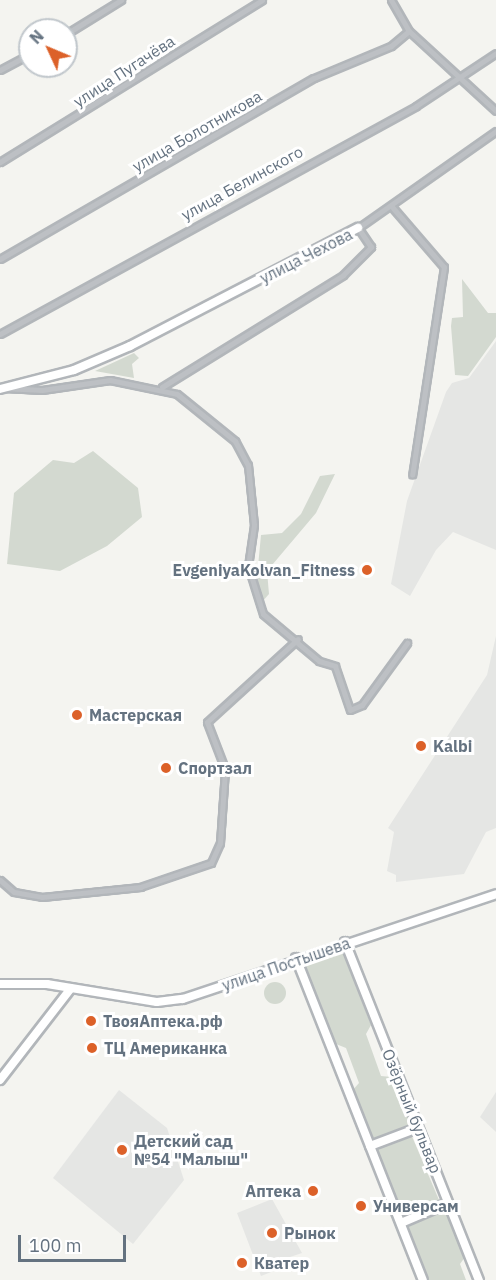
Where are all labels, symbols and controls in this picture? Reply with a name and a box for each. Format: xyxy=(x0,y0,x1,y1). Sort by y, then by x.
north arrow xyxy=(18,18,78,78)
text: N xyxy=(25,26,48,48)
street label: улица Пугачёва xyxy=(70,31,178,111)
street label: улица Болотникова xyxy=(129,86,265,176)
street label: улица Белинского xyxy=(178,142,306,224)
street label: улица Чехова xyxy=(257,224,355,288)
place label: EvgeniyaKolvan_Fitness xyxy=(173,560,355,580)
marker: EvgeniyaKolvan_Fitness xyxy=(360,563,374,577)
place label: Мастерская xyxy=(89,705,182,725)
marker: Мастерская xyxy=(70,708,84,722)
place label: Kalbi xyxy=(433,736,472,756)
marker: Kalbi xyxy=(414,739,428,753)
place label: Спортзал xyxy=(178,758,252,778)
marker: Спортзал xyxy=(159,761,173,775)
street label: улица Постышева xyxy=(219,933,353,995)
place label: ТвояАптека.рф xyxy=(103,1011,223,1031)
marker: ТвояАптека.рф xyxy=(84,1014,98,1028)
place label: ТЦ Американка xyxy=(104,1038,227,1058)
marker: ТЦ Американка xyxy=(85,1041,99,1055)
street label: Озёрный бульвар xyxy=(378,1046,446,1176)
place label: Детский сад №54 "Малыш" xyxy=(134,1131,248,1169)
marker: Детский сад №54 "Малыш" xyxy=(115,1143,129,1157)
place label: Аптека xyxy=(245,1181,301,1201)
marker: Аптека xyxy=(306,1184,320,1198)
place label: Универсам xyxy=(373,1196,459,1216)
marker: Универсам xyxy=(354,1199,368,1213)
scale bar xyxy=(21,1223,129,1261)
place label: Рынок xyxy=(284,1223,336,1243)
marker: Рынок xyxy=(265,1226,279,1240)
text: 100 m xyxy=(29,1234,81,1257)
place label: Кватер xyxy=(254,1253,309,1273)
marker: Кватер xyxy=(235,1256,249,1270)

